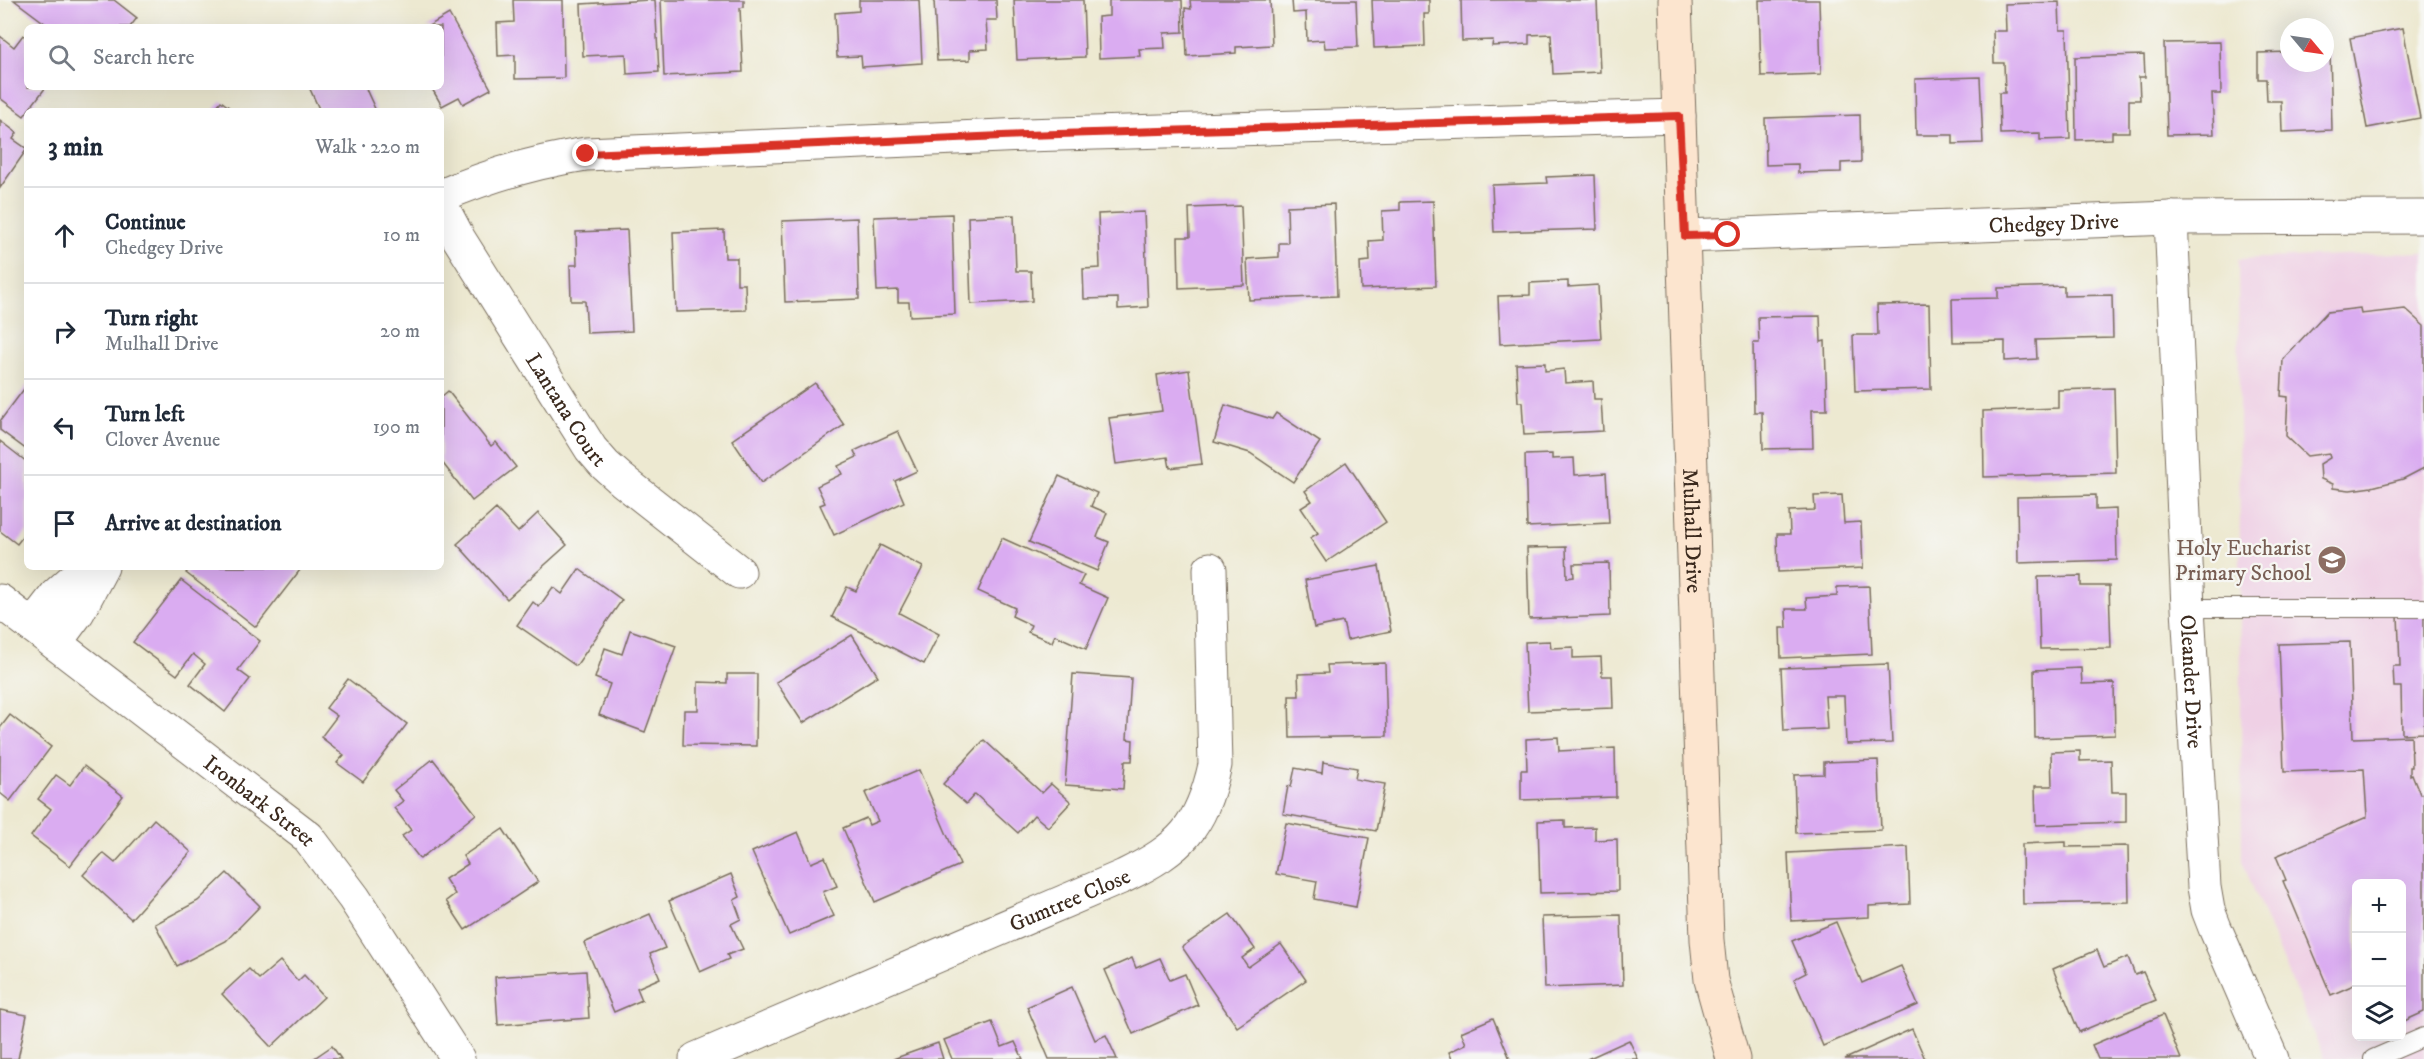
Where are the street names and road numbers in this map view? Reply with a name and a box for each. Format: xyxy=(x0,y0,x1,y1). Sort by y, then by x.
street label: Chedgey Drive xyxy=(1988,208,2119,240)
street label: Lantana Court xyxy=(519,348,612,473)
street label: Mulhall Drive xyxy=(1676,468,1707,594)
street label: Oleander Drive xyxy=(2173,614,2208,749)
street label: Ironbark Street xyxy=(198,750,322,852)
street label: Gumtree Close xyxy=(1005,863,1135,939)

